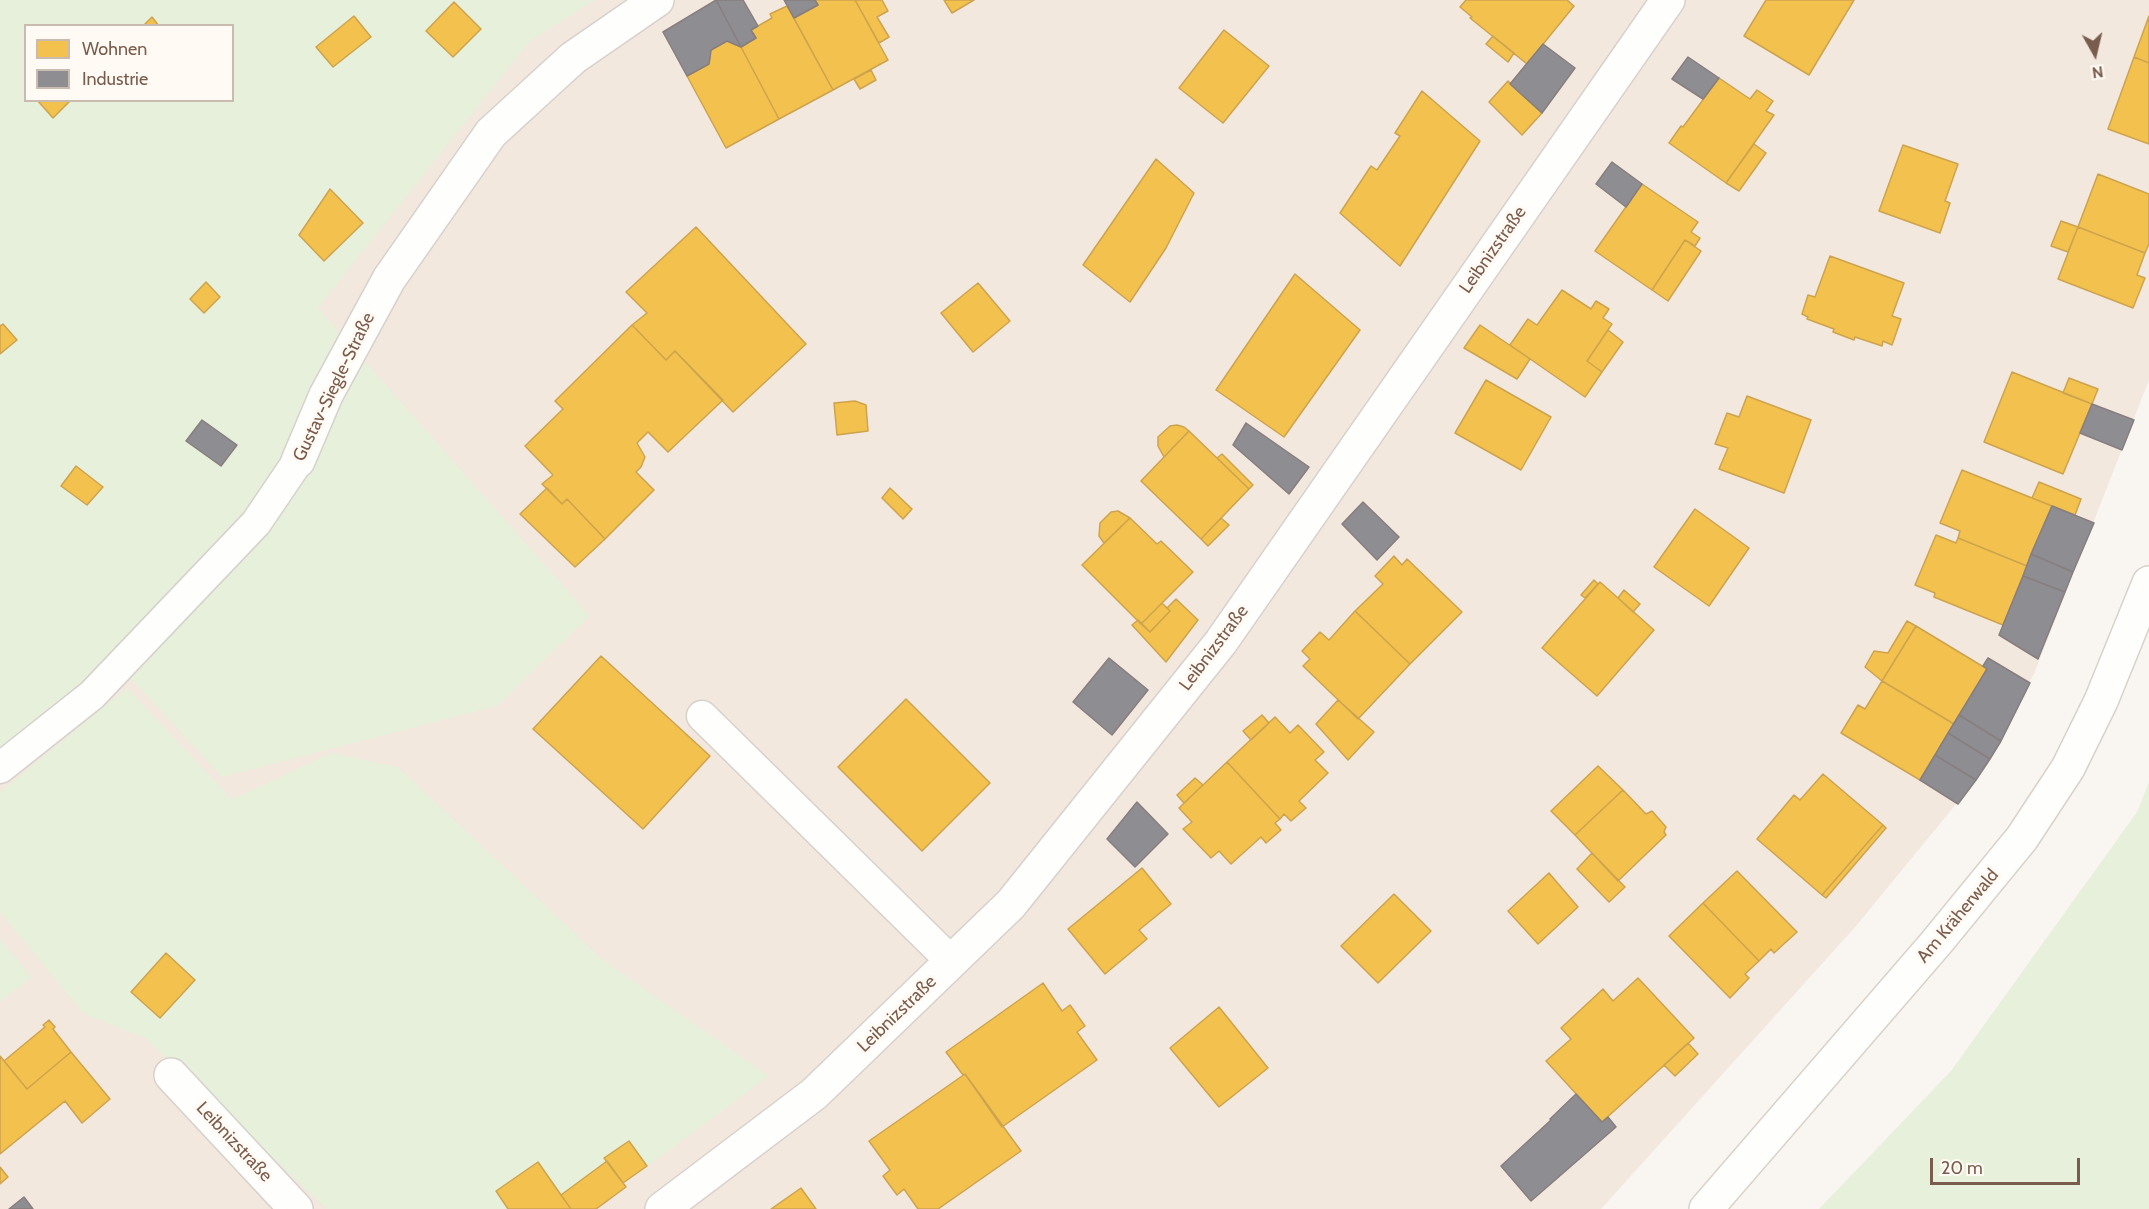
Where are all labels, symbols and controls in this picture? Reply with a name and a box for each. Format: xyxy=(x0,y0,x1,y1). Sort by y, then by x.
legend xyxy=(24,24,234,102)
north arrow xyxy=(2065,24,2125,84)
text: Wohnen xyxy=(82,38,147,60)
text: N xyxy=(2091,62,2104,83)
text: Industrie xyxy=(82,68,148,90)
street label: Leibnizstraße xyxy=(1455,202,1531,298)
street label: Gustav-Siegle-Straße xyxy=(289,309,379,465)
street label: Leibnizstraße xyxy=(1175,601,1253,695)
street label: Am Kräherwald xyxy=(1913,865,2003,967)
street label: Leibnizstraße xyxy=(853,971,941,1057)
street label: Leibnizstraße xyxy=(192,1098,276,1186)
scale bar xyxy=(1933,1146,2083,1184)
text: 20 m xyxy=(1941,1157,1983,1179)

